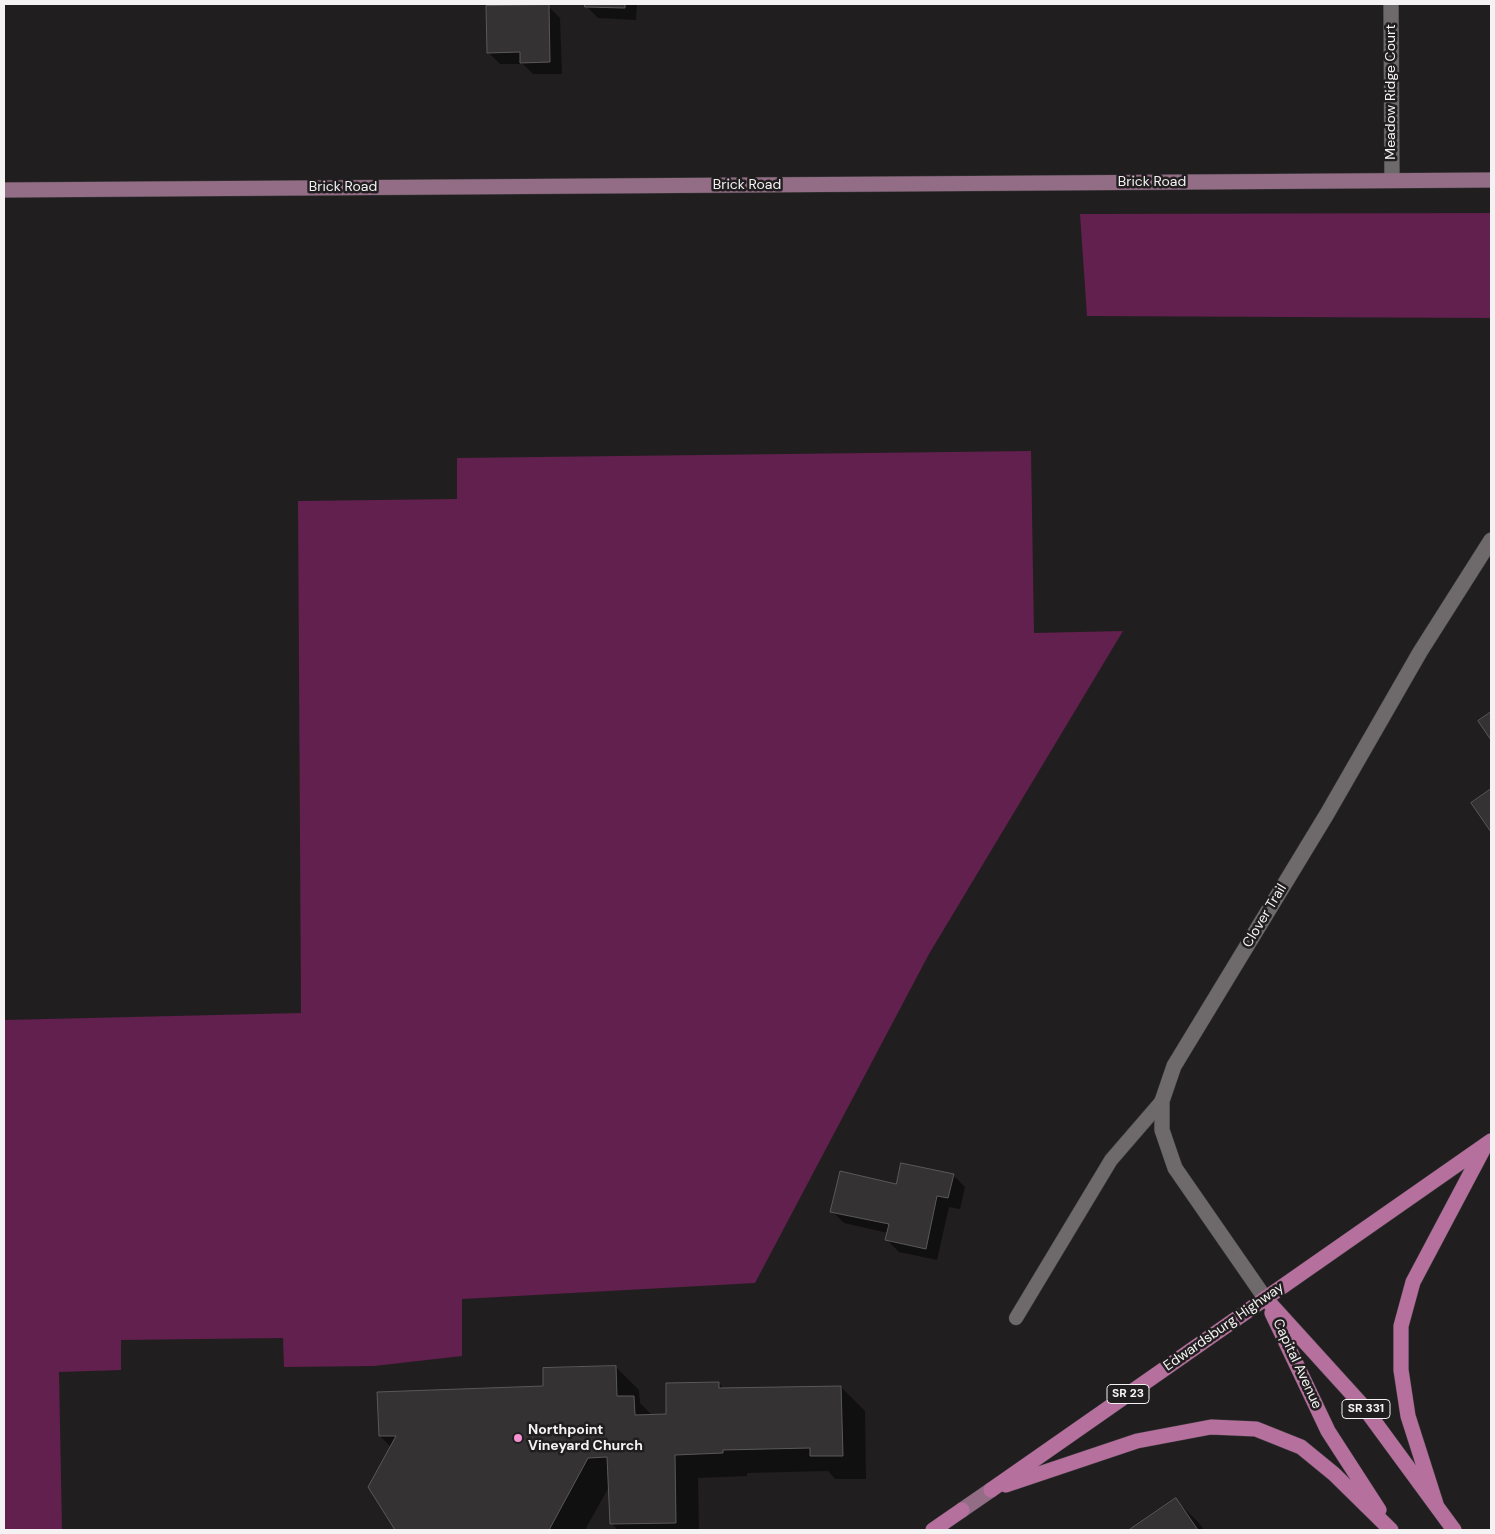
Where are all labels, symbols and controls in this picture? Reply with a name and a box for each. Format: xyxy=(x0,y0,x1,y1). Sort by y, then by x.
street label: Meadow Ridge Court xyxy=(1383,24,1399,160)
street label: Brick Road xyxy=(1118,174,1186,190)
street label: Brick Road xyxy=(713,177,781,193)
street label: Brick Road xyxy=(309,179,377,195)
street label: Clover Trail xyxy=(1239,881,1291,951)
street label: Edwardsburg Highway xyxy=(1161,1279,1287,1375)
street label: Capital Avenue xyxy=(1269,1316,1325,1412)
road number: SR 23 xyxy=(1107,1385,1149,1404)
road number: SR 331 xyxy=(1342,1400,1390,1418)
place label: Northpoint Vineyard Church xyxy=(528,1422,643,1454)
marker: Northpoint Vineyard Church xyxy=(512,1432,524,1444)

